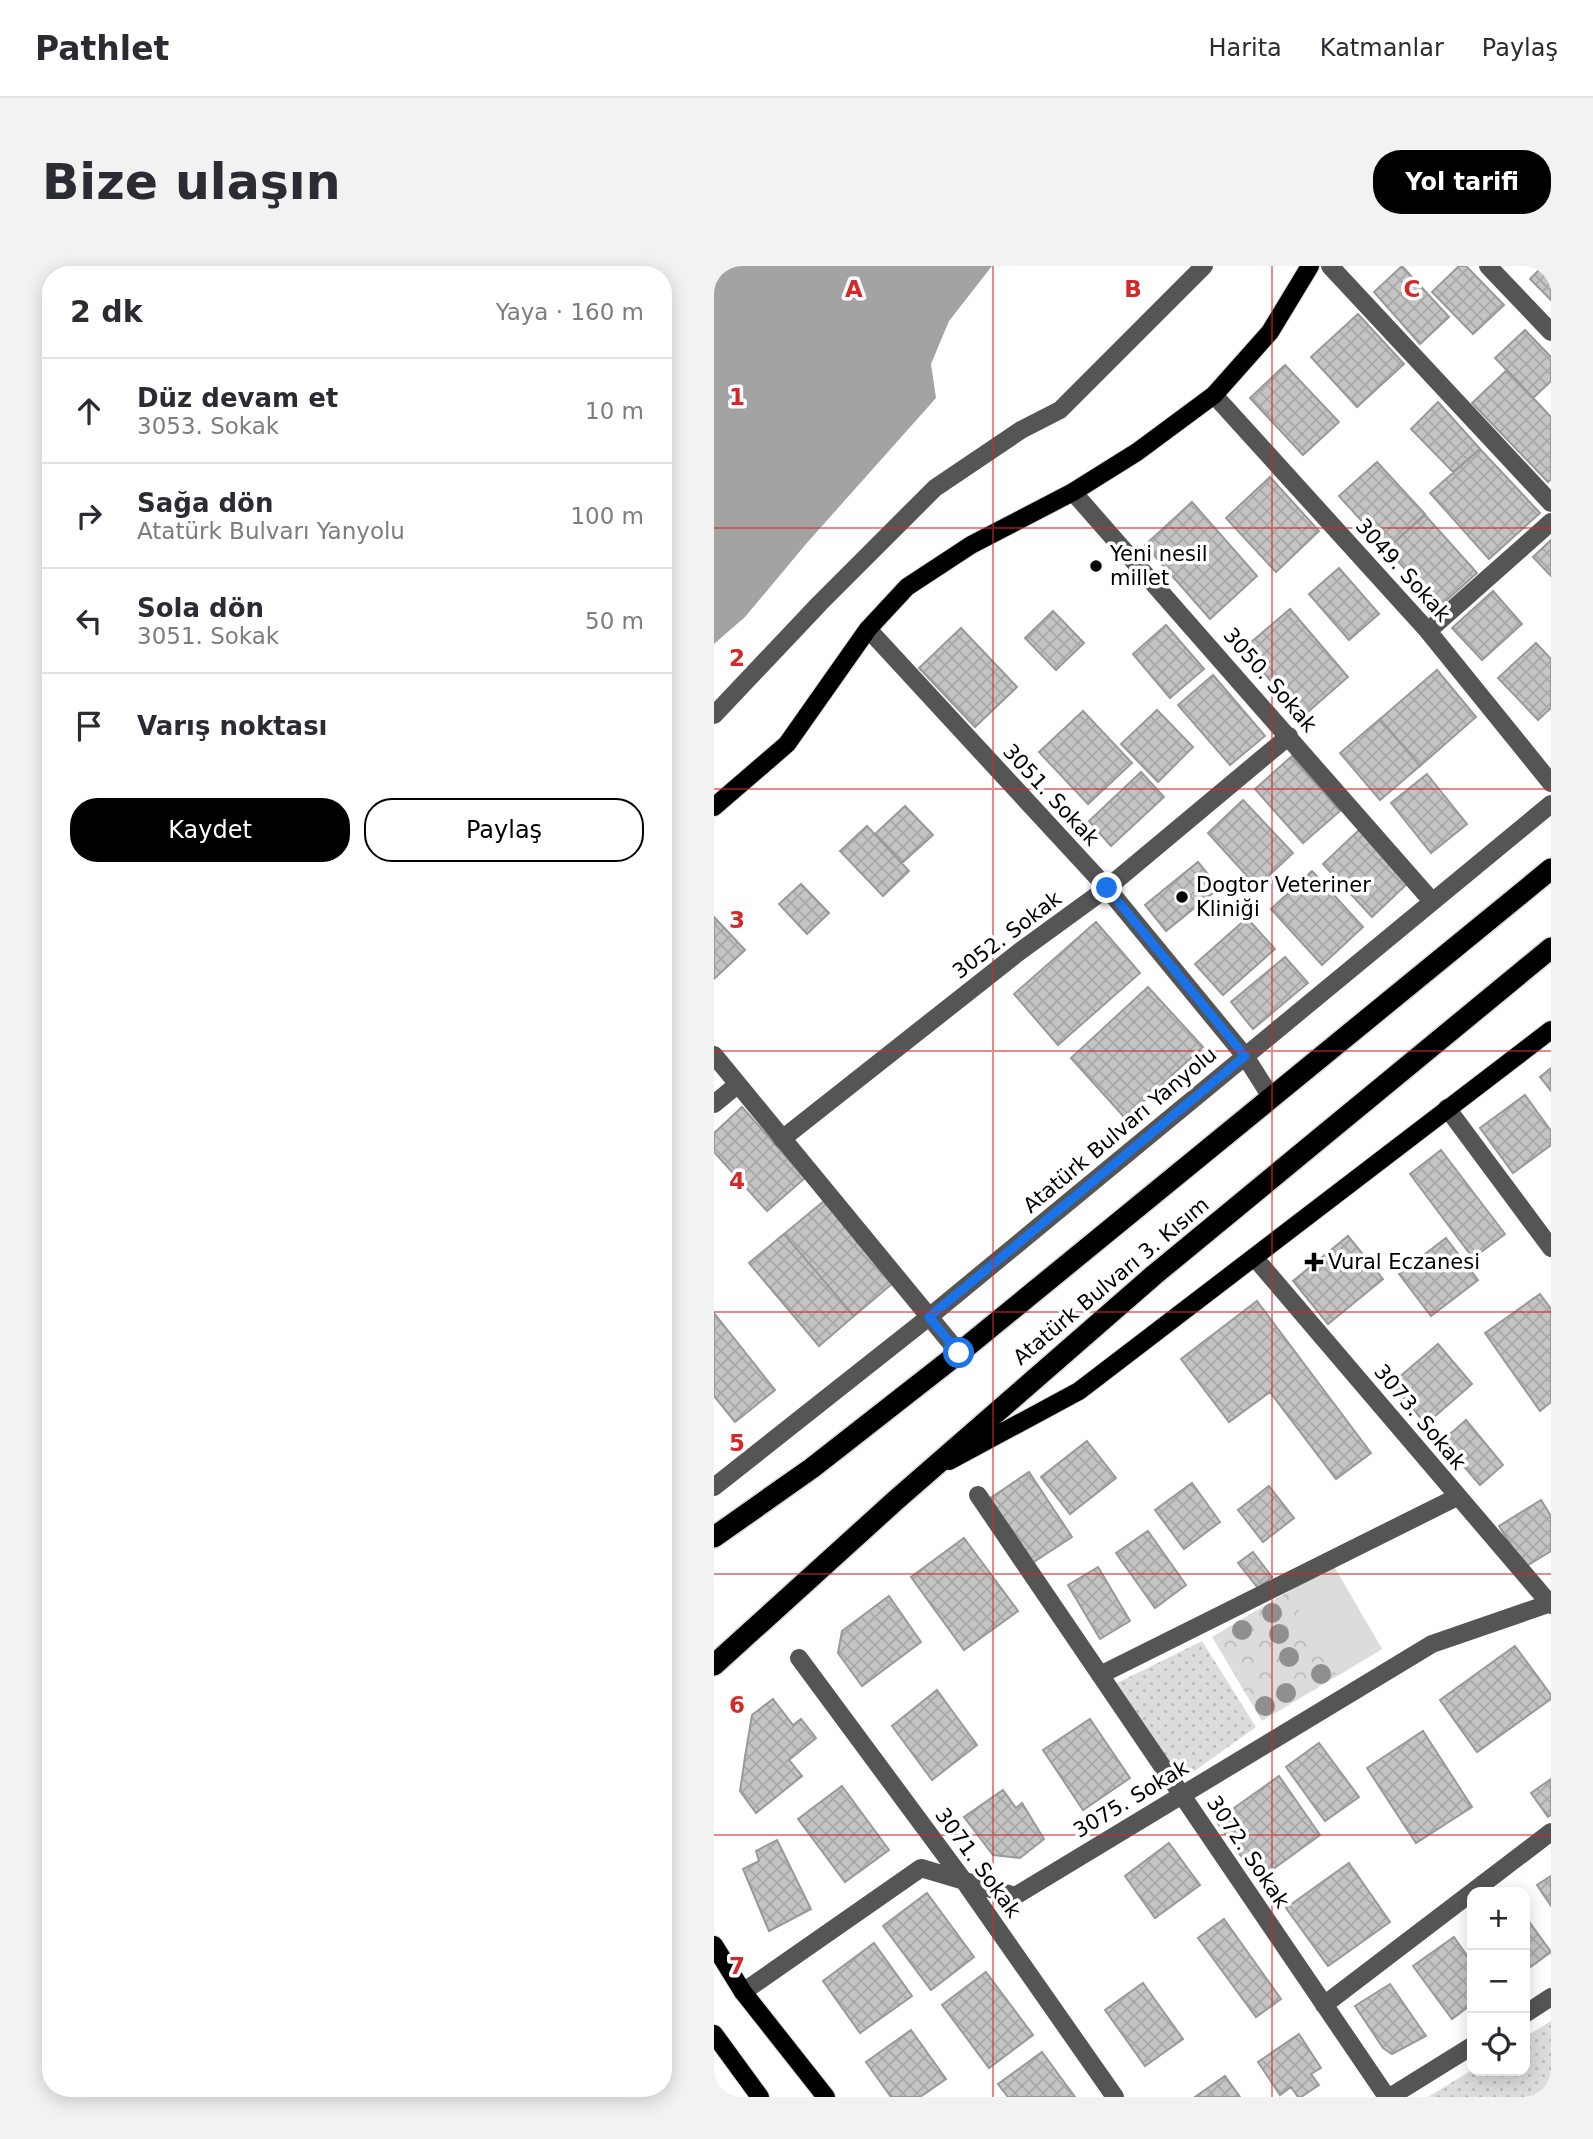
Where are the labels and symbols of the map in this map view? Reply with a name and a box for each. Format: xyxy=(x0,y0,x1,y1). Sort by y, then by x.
text: A xyxy=(845,276,863,302)
text: B xyxy=(1124,276,1142,302)
text: C xyxy=(1404,276,1420,302)
text: 1 xyxy=(729,384,745,410)
street label: 3049. Sokak xyxy=(1351,514,1456,627)
place label: Yeni nesil millet xyxy=(1109,542,1208,590)
marker: Yeni nesil millet xyxy=(1088,558,1104,574)
street label: 3050. Sokak xyxy=(1218,623,1322,737)
text: 2 xyxy=(729,645,745,671)
street label: 3051. Sokak xyxy=(998,739,1105,851)
route end xyxy=(1091,872,1122,903)
place label: Dogtor Veteriner Kliniği xyxy=(1196,873,1371,921)
street label: 3052. Sokak xyxy=(948,886,1067,984)
marker: Dogtor Veteriner Kliniği xyxy=(1174,889,1190,905)
text: 3 xyxy=(729,907,745,933)
street label: Atatürk Bulvarı Yanyolu xyxy=(1019,1042,1221,1218)
text: 4 xyxy=(729,1168,745,1194)
street label: Atatürk Bulvarı 3. Kısım xyxy=(1008,1192,1214,1370)
place label: Vural Eczanesi xyxy=(1328,1250,1480,1274)
marker: Vural Eczanesi xyxy=(1306,1254,1322,1270)
route start xyxy=(943,1337,974,1368)
street label: 3073. Sokak xyxy=(1369,1360,1471,1475)
text: 5 xyxy=(729,1430,745,1456)
text: 6 xyxy=(729,1692,745,1718)
street label: 3075. Sokak xyxy=(1069,1755,1194,1843)
street label: 3072. Sokak xyxy=(1202,1791,1295,1913)
street label: 3071. Sokak xyxy=(930,1803,1026,1923)
text: 7 xyxy=(729,1953,745,1979)

